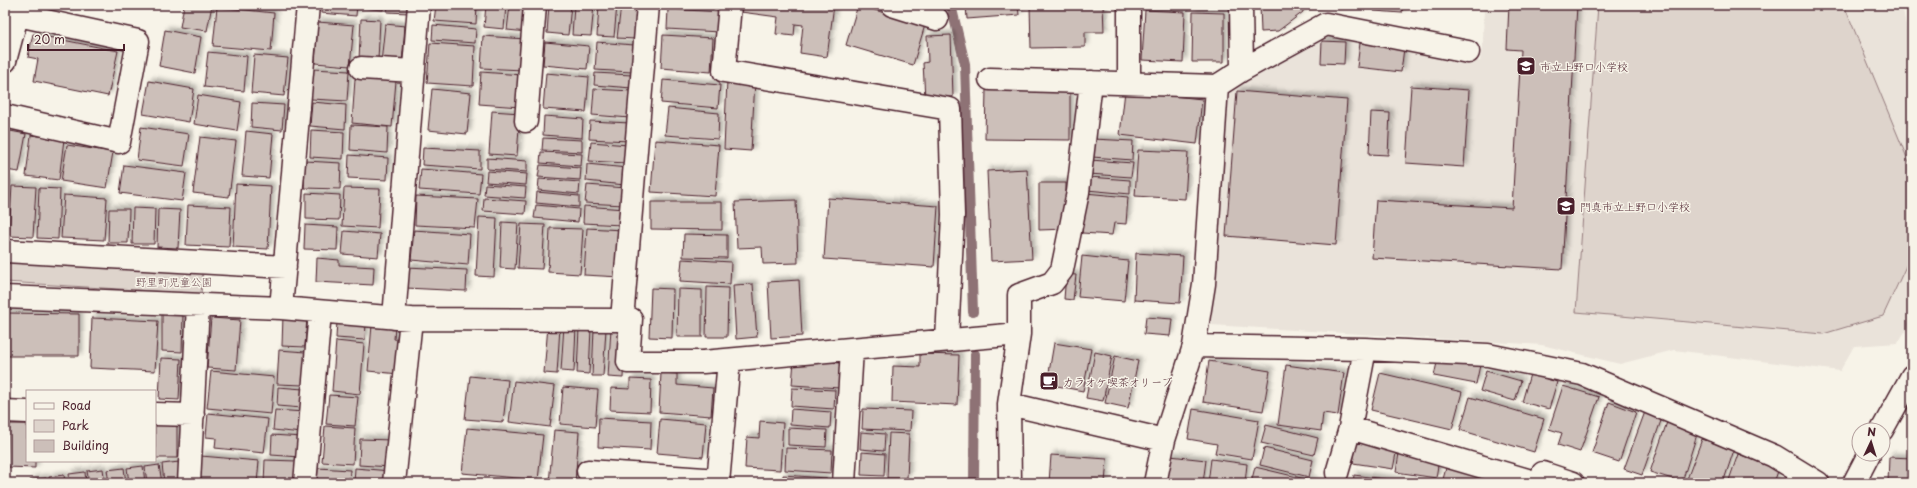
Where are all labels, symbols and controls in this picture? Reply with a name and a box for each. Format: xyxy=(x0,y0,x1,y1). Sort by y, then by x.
scale bar xyxy=(28,26,124,52)
text: 20 m xyxy=(34,30,65,48)
school or university icon: 市立上野口小学校 xyxy=(1515,55,1537,77)
place label: 市立上野口小学校 xyxy=(1540,58,1628,75)
school or university icon: 門真市立上野口小学校 xyxy=(1555,195,1577,217)
place label: 門真市立上野口小学校 xyxy=(1580,198,1690,215)
park label: 野里町児童公園 xyxy=(136,273,213,290)
cafe icon: カラオケ喫茶オリーブ xyxy=(1038,370,1060,392)
place label: カラオケ喫茶オリーブ xyxy=(1063,373,1173,390)
legend xyxy=(26,390,156,462)
text: Road xyxy=(62,396,91,414)
text: Park xyxy=(62,416,89,434)
north arrow xyxy=(1851,422,1891,462)
text: N xyxy=(1867,423,1877,440)
text: Building xyxy=(62,436,109,454)

